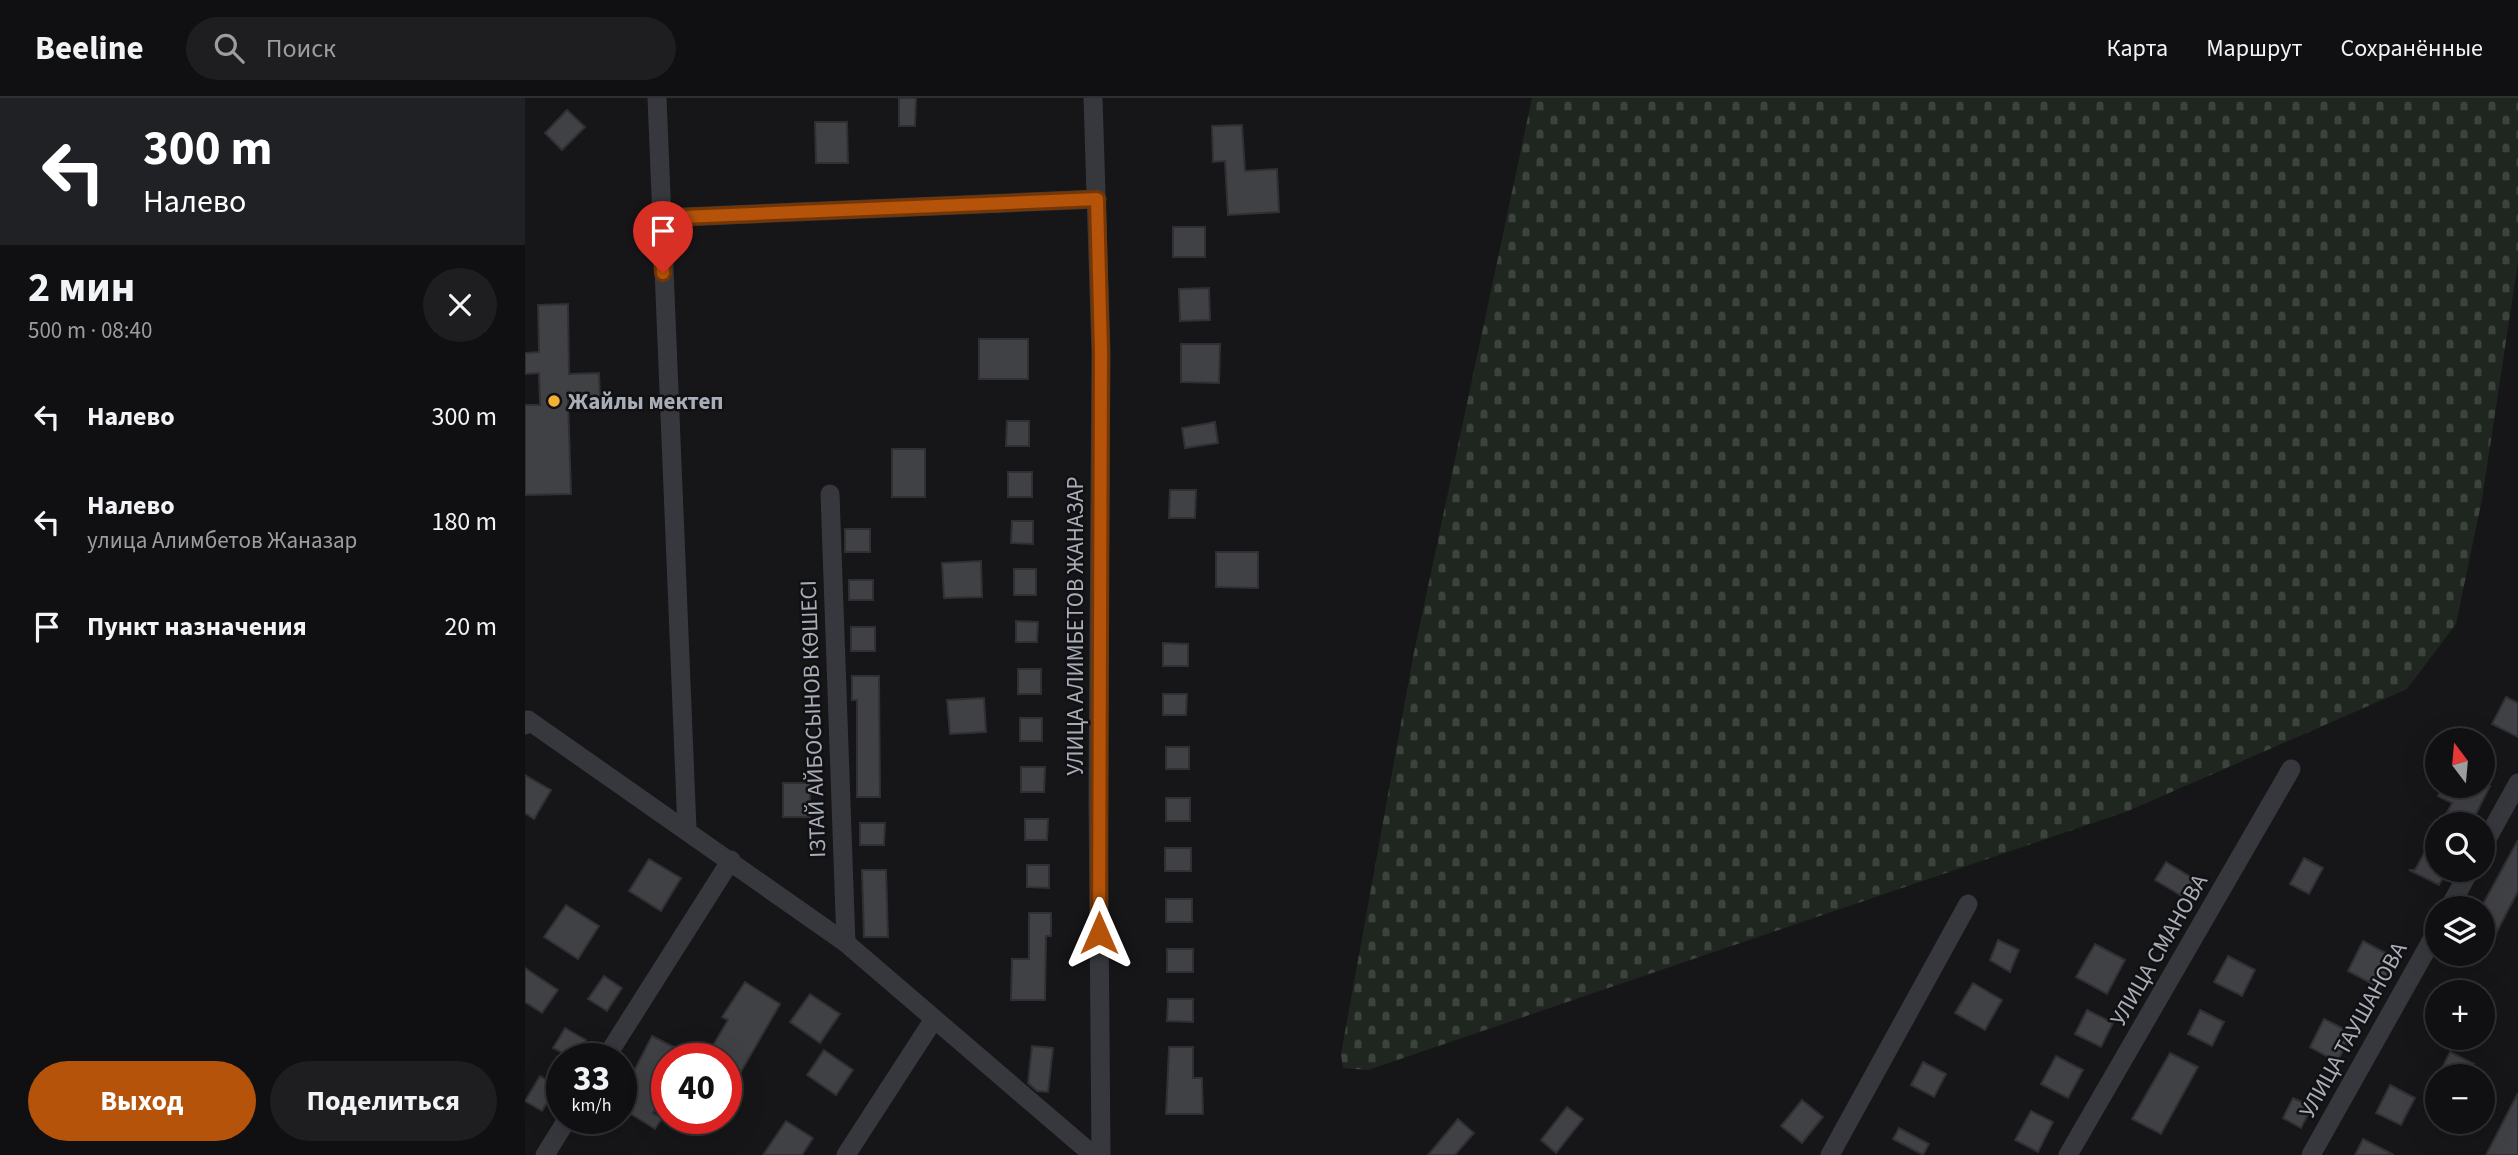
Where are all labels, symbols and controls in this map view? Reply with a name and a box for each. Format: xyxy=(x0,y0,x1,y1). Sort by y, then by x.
search box xyxy=(186,17,676,80)
text: Beeline xyxy=(35,25,144,72)
icon: search xyxy=(210,29,248,67)
text: Поиск xyxy=(266,30,336,67)
text: Карта xyxy=(2107,31,2168,66)
text: Маршрут xyxy=(2206,31,2302,66)
text: Сохранённые xyxy=(2340,31,2483,66)
text: 300 m xyxy=(143,114,272,184)
icon: left xyxy=(28,126,119,217)
text: Налево xyxy=(143,179,246,225)
pin xyxy=(633,201,693,273)
icon: arrive xyxy=(644,212,682,250)
text: 2 мин xyxy=(28,258,135,318)
button: close xyxy=(423,268,497,342)
text: 500 m · 08:40 xyxy=(28,314,152,347)
place label: Жайлы мектеп xyxy=(568,385,724,418)
marker: Жайлы мектеп xyxy=(546,393,562,409)
icon: left xyxy=(28,398,66,436)
text: Налево xyxy=(87,398,175,435)
text: 300 m xyxy=(431,398,497,435)
street label: УЛИЦА АЛИМБЕТОВ ЖАНАЗАР xyxy=(1059,477,1092,775)
text: Налево xyxy=(87,487,175,524)
icon: left xyxy=(28,503,66,541)
text: 180 m xyxy=(431,503,497,540)
text: улица Алимбетов Жаназар xyxy=(87,524,357,557)
street label: ІЗТАЙ АЙБОСЫНОВ КӨШЕСІ xyxy=(792,580,834,858)
icon: arrive xyxy=(28,608,66,646)
text: Пункт назначения xyxy=(87,608,307,645)
text: 20 m xyxy=(444,608,497,645)
north arrow xyxy=(2425,728,2495,798)
map controls xyxy=(2425,728,2495,1134)
button: search xyxy=(2425,812,2495,882)
street label: УЛИЦА СМАНОВА xyxy=(2102,867,2216,1032)
position arrow xyxy=(1062,896,1136,970)
button: layers xyxy=(2425,896,2495,966)
street label: УЛИЦА ТАУШАНОВА xyxy=(2291,936,2415,1124)
button: + xyxy=(2425,980,2495,1050)
speed limit sign: 40 xyxy=(651,1043,742,1134)
text: 33 xyxy=(573,1054,610,1104)
button: Выход xyxy=(28,1061,256,1141)
button: Поделиться xyxy=(270,1061,497,1141)
button: − xyxy=(2425,1064,2495,1134)
text: km/h xyxy=(572,1093,611,1118)

